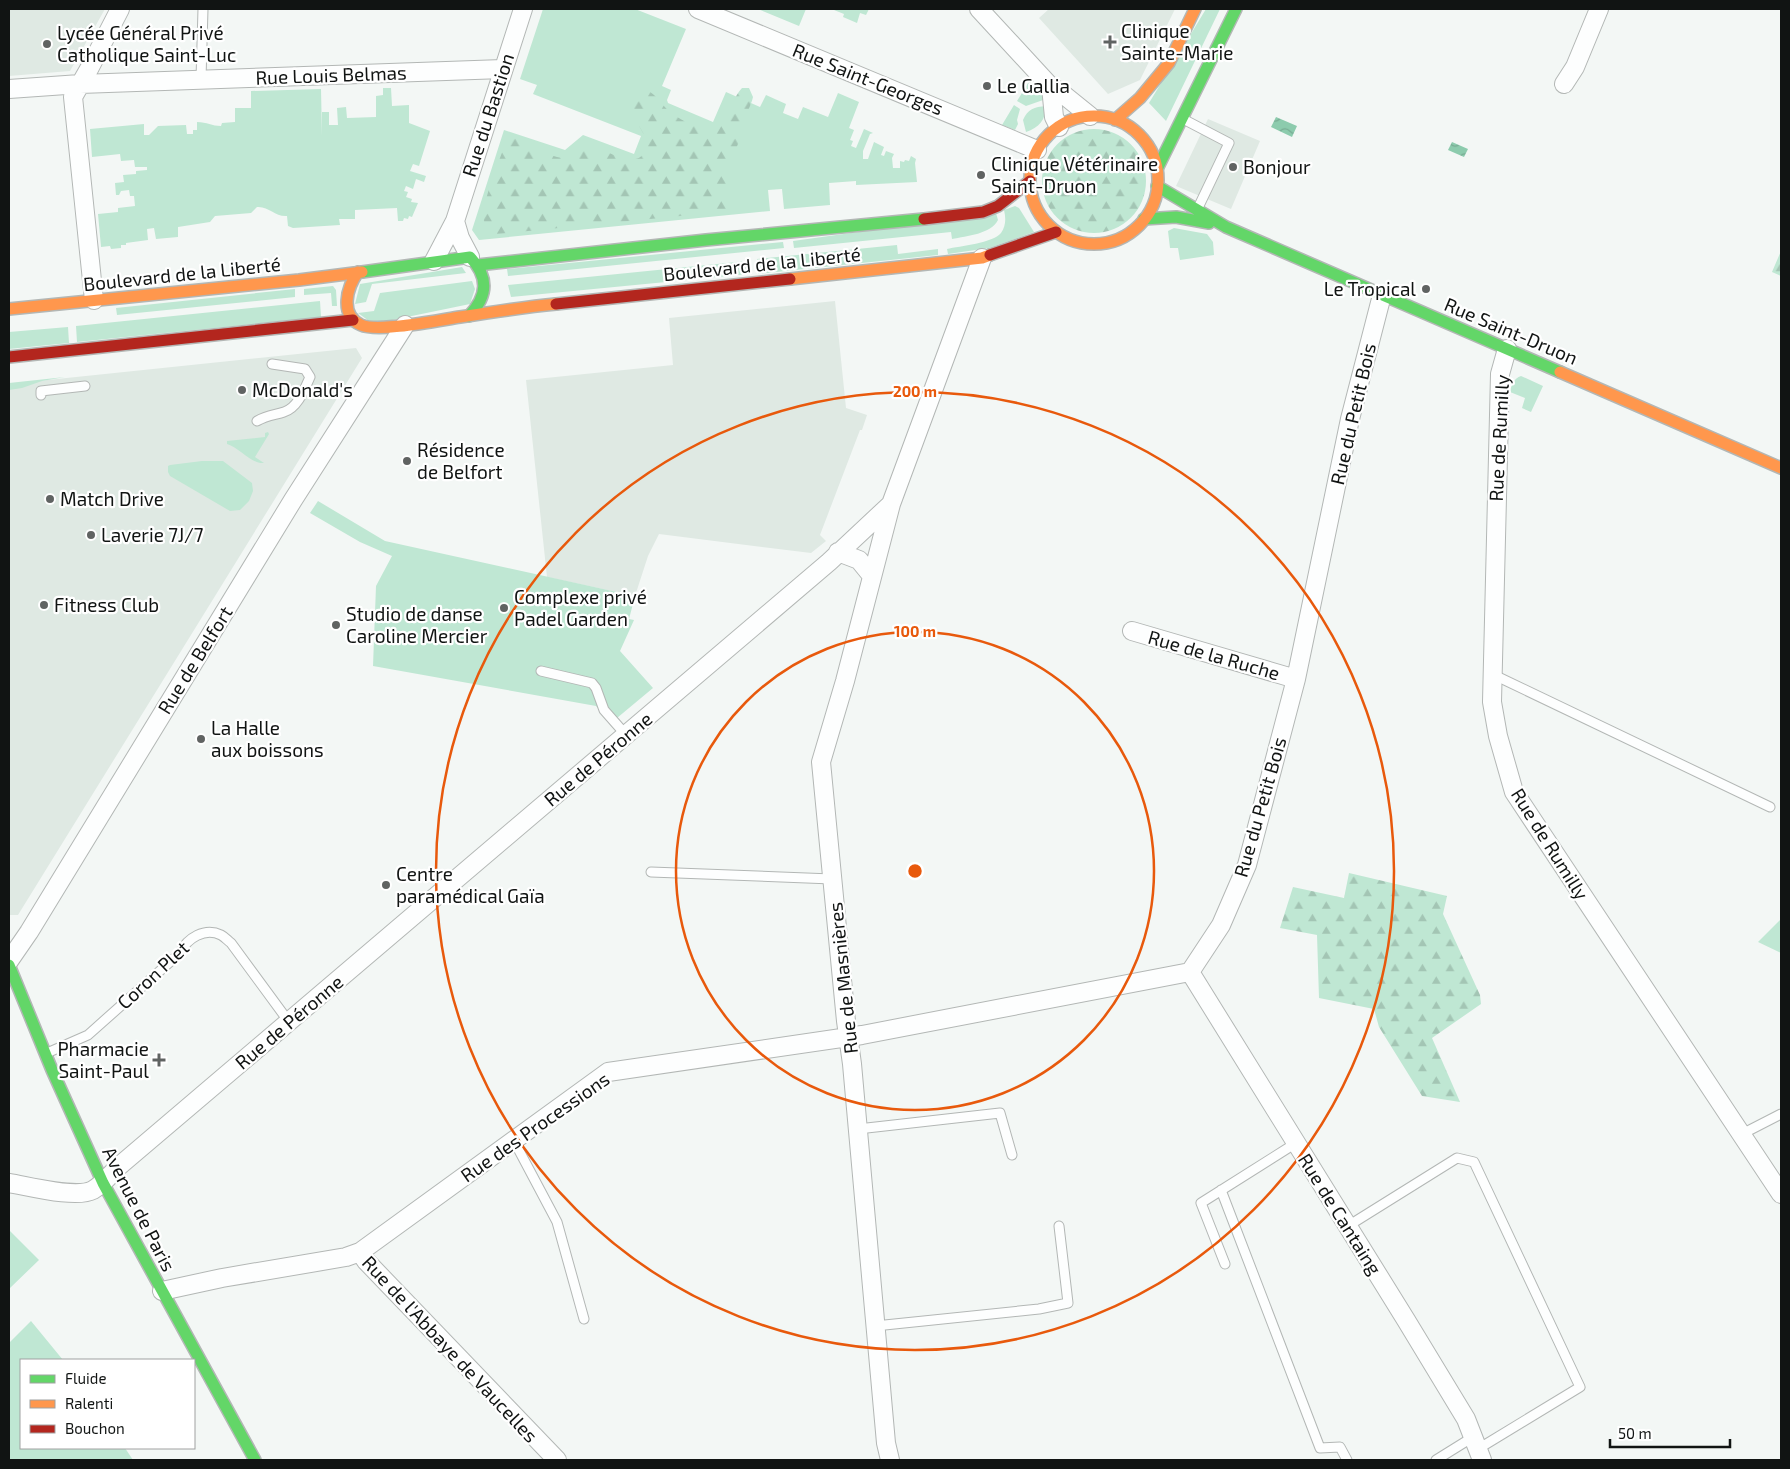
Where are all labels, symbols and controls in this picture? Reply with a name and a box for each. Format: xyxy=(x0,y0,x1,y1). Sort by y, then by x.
place label: Clinique Sainte-Marie xyxy=(1121,19,1233,64)
place label: Lycée Général Privé Catholique Saint-Luc xyxy=(57,21,236,66)
marker: Clinique Sainte-Marie xyxy=(1103,35,1117,49)
marker: Lycée Général Privé Catholique Saint-Luc xyxy=(41,38,53,50)
street label: Rue Saint-Georges xyxy=(790,38,947,119)
street label: Rue du Bastion xyxy=(457,50,518,180)
street label: Rue Louis Belmas xyxy=(255,60,407,89)
place label: Le Gallia xyxy=(997,74,1070,97)
marker: Le Gallia xyxy=(981,80,993,92)
place label: Clinique Vétérinaire Saint-Druon xyxy=(991,152,1158,197)
place label: Bonjour xyxy=(1243,155,1311,178)
marker: Bonjour xyxy=(1227,161,1239,173)
marker: Clinique Vétérinaire Saint-Druon xyxy=(975,169,987,181)
street label: Boulevard de la Liberté xyxy=(662,242,862,285)
street label: Boulevard de la Liberté xyxy=(82,252,282,295)
place label: Le Tropical xyxy=(1324,277,1416,300)
marker: Le Tropical xyxy=(1420,283,1432,295)
street label: Rue Saint-Druon xyxy=(1441,292,1581,369)
street label: Rue du Petit Bois xyxy=(1325,341,1380,487)
street label: Rue de Rumilly xyxy=(1484,374,1513,502)
place label: McDonald's xyxy=(252,378,353,401)
text: 200 m xyxy=(893,382,937,400)
marker: McDonald's xyxy=(236,384,248,396)
place label: Résidence de Belfort xyxy=(417,438,505,483)
marker: Résidence de Belfort xyxy=(401,455,413,467)
place label: Match Drive xyxy=(60,487,164,510)
marker: Match Drive xyxy=(44,493,56,505)
place label: Laverie 7J/7 xyxy=(101,523,204,546)
marker: Laverie 7J/7 xyxy=(85,529,97,541)
place label: Complexe privé Padel Garden xyxy=(514,585,647,630)
place label: Fitness Club xyxy=(54,593,159,616)
marker: Fitness Club xyxy=(38,599,50,611)
street label: Rue de Belfort xyxy=(152,602,237,718)
place label: Studio de danse Caroline Mercier xyxy=(346,602,488,647)
marker: Complexe privé Padel Garden xyxy=(498,602,510,614)
marker: Studio de danse Caroline Mercier xyxy=(330,619,342,631)
text: 100 m xyxy=(894,622,936,640)
street label: Rue de la Ruche xyxy=(1146,625,1283,684)
street label: Rue de Péronne xyxy=(539,707,656,811)
place label: La Halle aux boissons xyxy=(211,716,324,761)
marker: La Halle aux boissons xyxy=(195,733,207,745)
street label: Rue du Petit Bois xyxy=(1229,734,1291,880)
street label: Rue de Rumilly xyxy=(1507,784,1594,904)
place label: Centre paramédical Gaïa xyxy=(396,862,545,907)
centre of rings xyxy=(906,862,924,880)
marker: Centre paramédical Gaïa xyxy=(380,879,392,891)
street label: Rue de Masnières xyxy=(823,901,862,1055)
street label: Coron Plet xyxy=(112,936,193,1014)
street label: Rue de Péronne xyxy=(230,970,347,1074)
place label: Pharmacie Saint-Paul xyxy=(57,1037,149,1082)
marker: Pharmacie Saint-Paul xyxy=(153,1054,165,1066)
street label: Rue des Processions xyxy=(456,1067,613,1187)
street label: Avenue de Paris xyxy=(98,1143,181,1275)
street label: Rue de Cantaing xyxy=(1294,1149,1387,1279)
street label: Rue de l'Abbaye de Vaucelles xyxy=(358,1251,543,1447)
legend xyxy=(20,1359,195,1449)
text: Fluide xyxy=(65,1369,106,1387)
text: Ralenti xyxy=(65,1394,113,1412)
scale bar xyxy=(1610,1416,1730,1448)
text: Bouchon xyxy=(65,1419,125,1437)
text: 50 m xyxy=(1618,1424,1652,1442)

